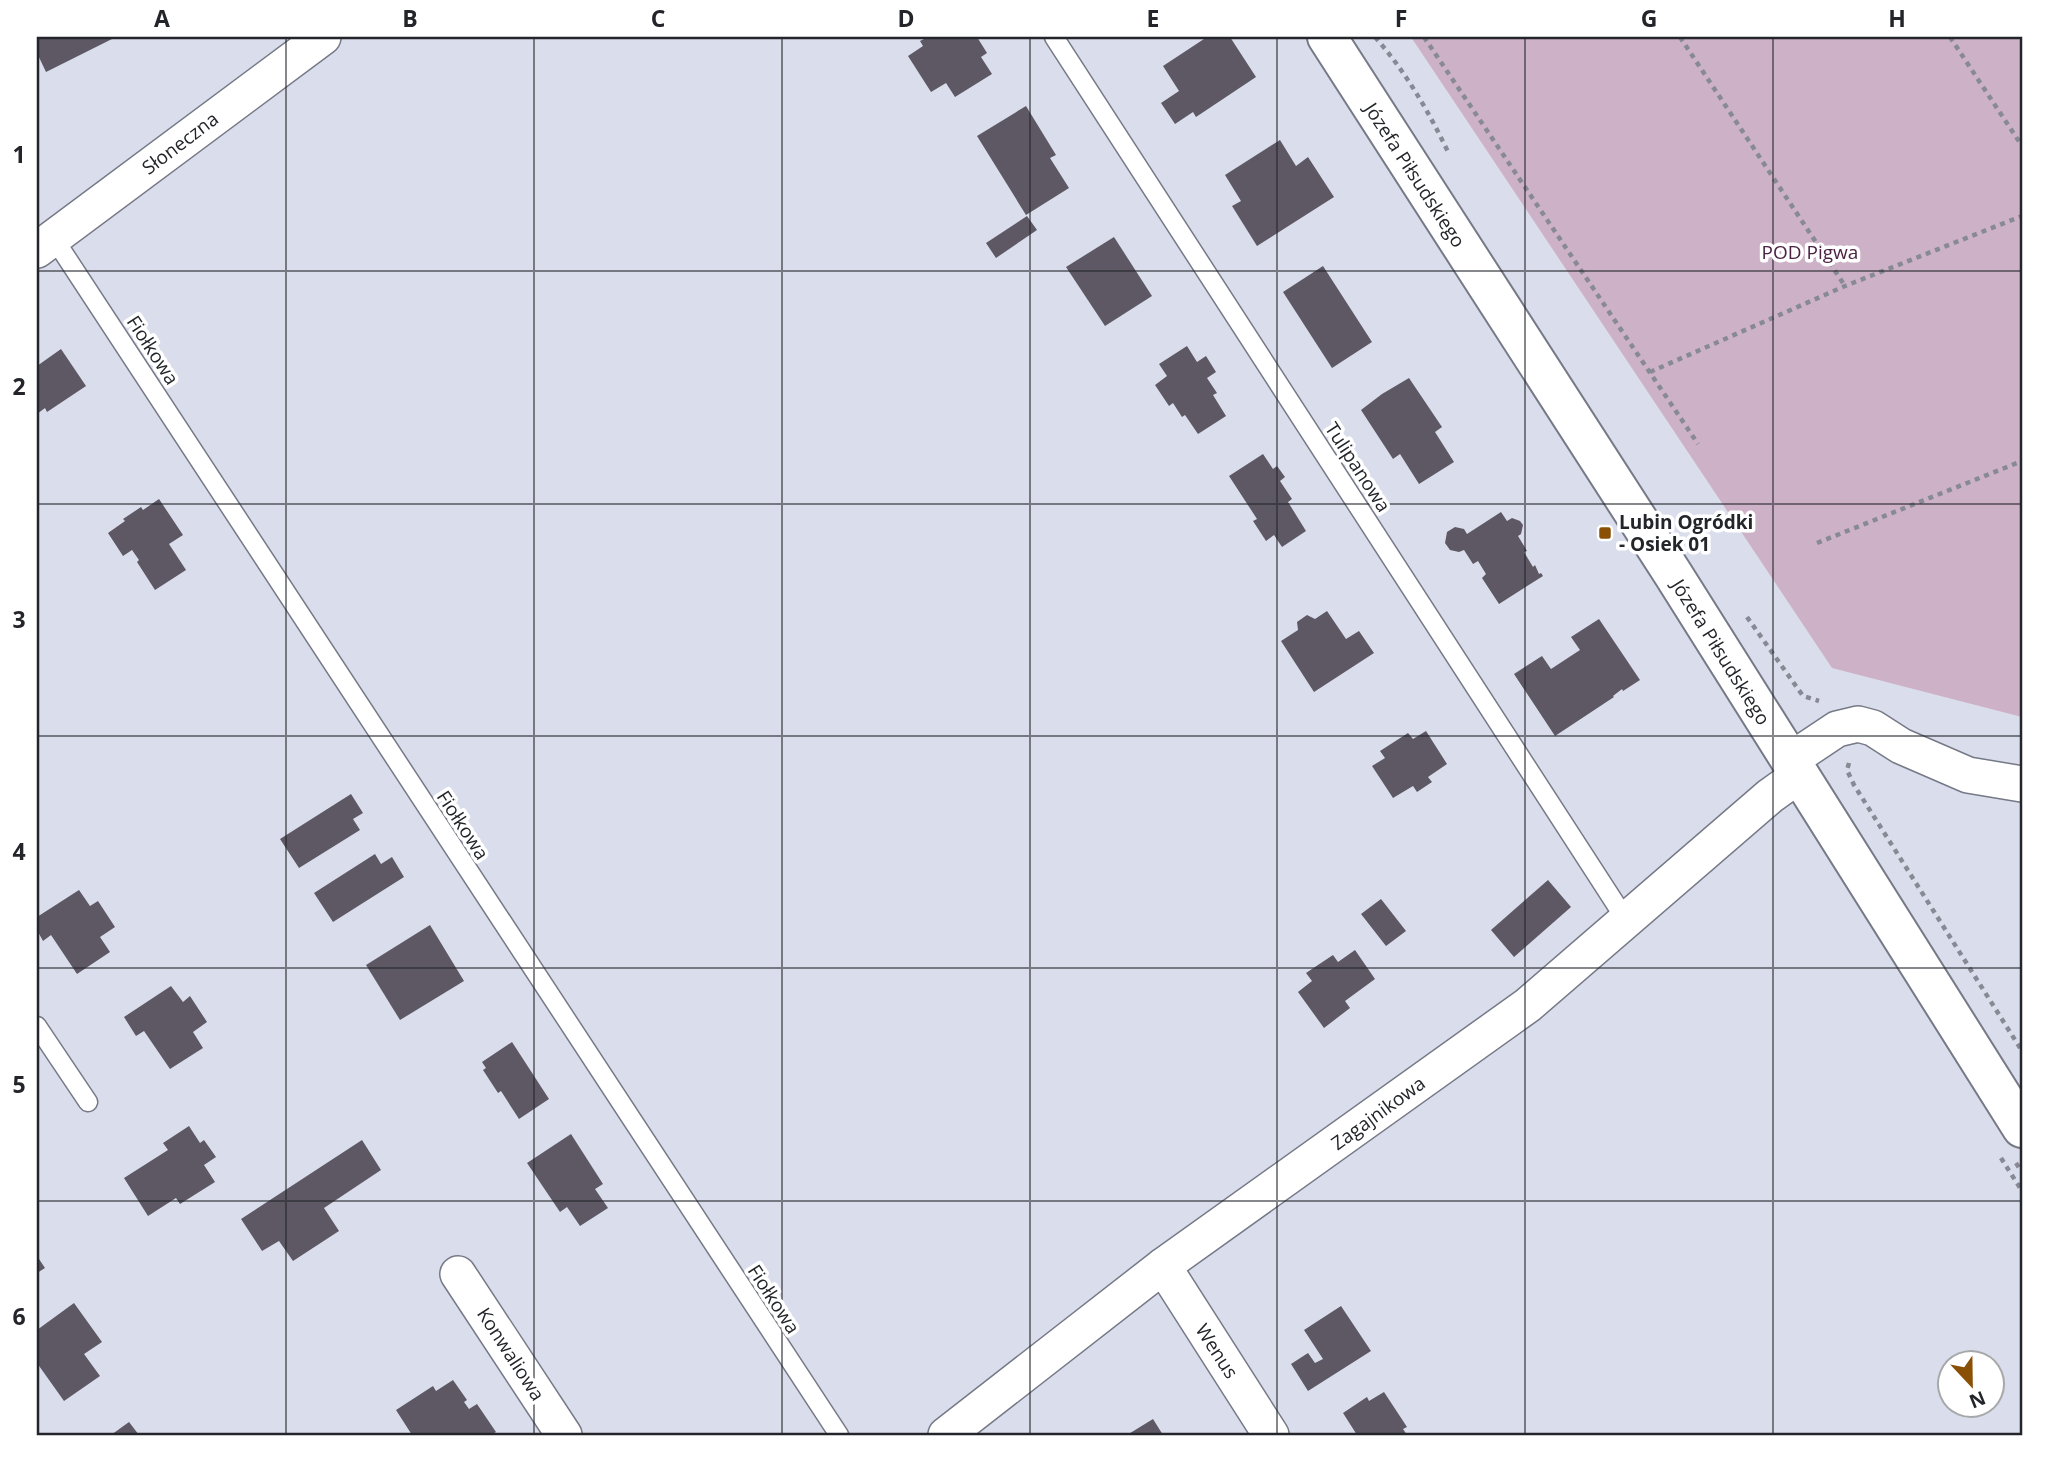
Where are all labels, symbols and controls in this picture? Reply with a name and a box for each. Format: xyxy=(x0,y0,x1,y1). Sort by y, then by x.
text: A xyxy=(154,2,170,34)
text: B xyxy=(402,2,418,34)
text: C xyxy=(651,2,665,34)
text: D xyxy=(897,2,915,34)
text: E xyxy=(1147,2,1159,34)
text: F xyxy=(1395,2,1407,34)
text: G xyxy=(1641,2,1657,34)
text: H xyxy=(1888,2,1906,34)
street label: Józefa Piłsudskiego xyxy=(1357,96,1472,252)
street label: Słoneczna xyxy=(137,106,223,180)
text: 1 xyxy=(12,138,26,170)
park label: POD Pigwa xyxy=(1762,239,1858,265)
street label: Fiołkowa xyxy=(121,310,185,390)
text: 2 xyxy=(12,370,26,402)
street label: Tulipanowa xyxy=(1319,417,1397,517)
place label: Lubin Ogródki - Osiek 01 xyxy=(1619,509,1753,557)
marker: Lubin Ogródki - Osiek 01 xyxy=(1597,525,1613,541)
street label: Józefa Piłsudskiego xyxy=(1665,572,1776,730)
text: 3 xyxy=(12,603,26,635)
street label: Fiołkowa xyxy=(431,785,495,865)
text: 4 xyxy=(12,835,26,867)
text: 5 xyxy=(12,1068,26,1100)
street label: Zagajnikowa xyxy=(1326,1070,1430,1156)
street label: Fiołkowa xyxy=(742,1259,806,1339)
text: 6 xyxy=(12,1300,26,1332)
street label: Konwaliowa xyxy=(471,1302,551,1406)
street label: Wenus xyxy=(1190,1319,1244,1383)
north arrow xyxy=(1937,1350,2007,1420)
text: N xyxy=(1965,1385,1989,1415)

